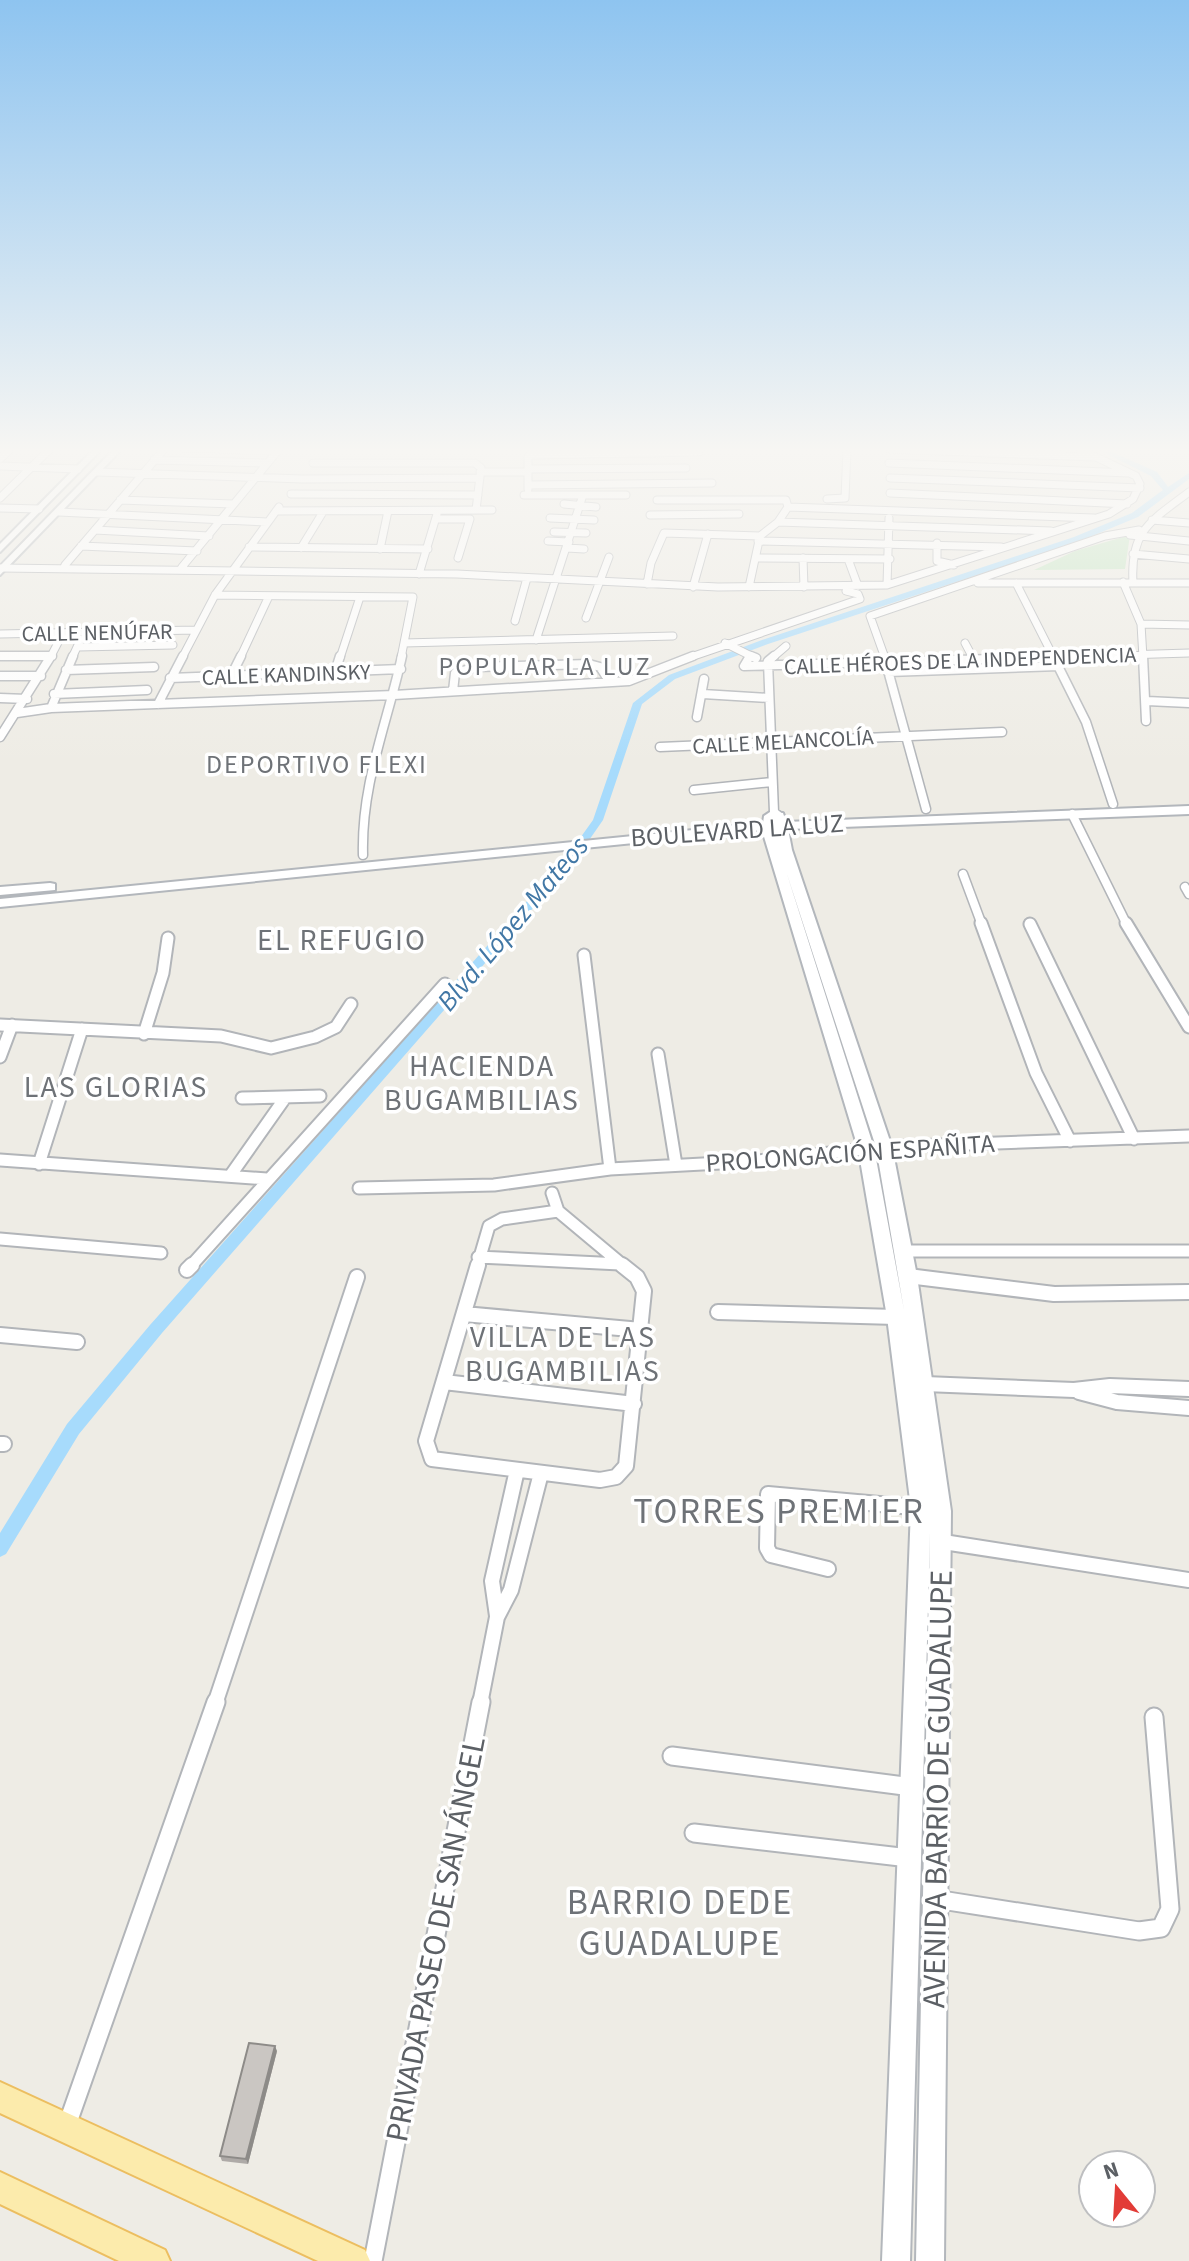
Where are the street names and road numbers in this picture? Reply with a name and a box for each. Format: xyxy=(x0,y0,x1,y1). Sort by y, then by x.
street label: CALLE NENÚFAR xyxy=(21,616,173,650)
street label: CALLE HÉROES DE LA INDEPENDENCIA xyxy=(783,639,1137,683)
street label: CALLE KANDINSKY xyxy=(201,656,371,694)
street label: CALLE MELANCOLÍA xyxy=(692,721,875,763)
street label: BOULEVARD LA LUZ xyxy=(629,805,845,856)
street label: PROLONGACIÓN ESPAÑITA xyxy=(704,1125,997,1182)
street label: AVENIDA BARRIO DE GUADALUPE xyxy=(911,1569,965,2009)
street label: PRIVADA PASEO DE SAN ÁNGEL xyxy=(374,1733,498,2146)

